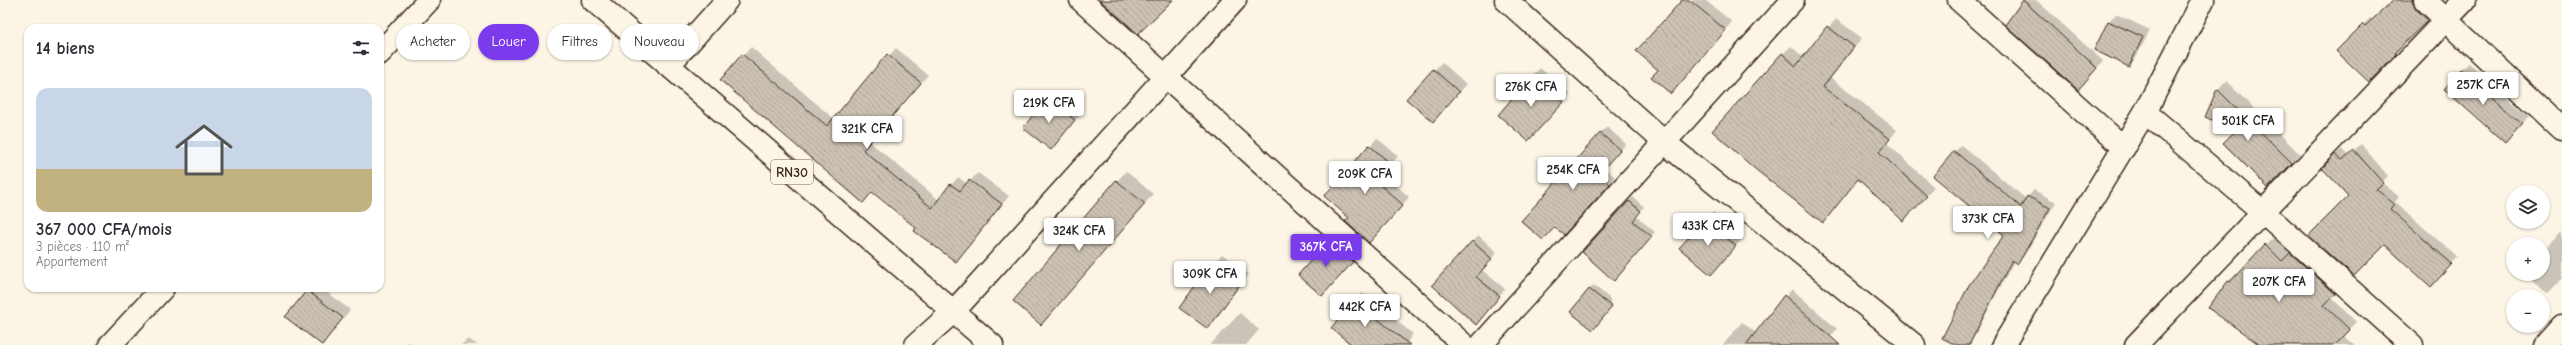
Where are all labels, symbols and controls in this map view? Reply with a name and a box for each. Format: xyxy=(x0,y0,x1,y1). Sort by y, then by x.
chip: Acheter xyxy=(396,24,470,60)
chip: Louer xyxy=(478,24,539,60)
chip: Filtres xyxy=(547,24,612,60)
chip: Nouveau xyxy=(620,24,699,60)
icon: filters xyxy=(350,37,372,59)
text: 14 biens xyxy=(36,39,94,58)
pin: 257K CFA xyxy=(2442,72,2524,106)
pin: 276K CFA xyxy=(1490,74,1572,108)
text: 257K CFA xyxy=(2457,77,2509,92)
text: 276K CFA xyxy=(1505,79,1557,94)
pin: 219K CFA xyxy=(1008,90,1090,124)
text: 219K CFA xyxy=(1023,95,1075,110)
pin: 501K CFA xyxy=(2207,108,2289,142)
text: 501K CFA xyxy=(2221,113,2275,128)
icon: home xyxy=(168,114,240,186)
pin: 321K CFA xyxy=(826,116,908,150)
text: 321K CFA xyxy=(841,121,893,136)
pin: 254K CFA xyxy=(1532,157,1614,191)
road number: RN30 xyxy=(771,160,813,184)
pin: 209K CFA xyxy=(1324,161,1406,195)
text: 254K CFA xyxy=(1546,162,1600,177)
text: 209K CFA xyxy=(1338,166,1392,181)
map controls xyxy=(2506,185,2550,333)
button: layers xyxy=(2506,185,2550,229)
pin: 373K CFA xyxy=(1947,206,2029,240)
text: 373K CFA xyxy=(1962,211,2014,226)
pin: 433K CFA xyxy=(1667,213,1749,247)
pin: 324K CFA xyxy=(1038,218,1120,252)
text: 433K CFA xyxy=(1682,218,1734,233)
text: 367 000 CFA/mois xyxy=(36,220,172,239)
text: 324K CFA xyxy=(1053,223,1105,238)
pin: 367K CFA xyxy=(1285,234,1367,268)
button: + xyxy=(2506,237,2550,281)
text: 3 pièces · 110 m² xyxy=(36,239,129,254)
text: 367K CFA xyxy=(1300,239,1352,254)
text: Appartement xyxy=(36,254,107,269)
pin: 309K CFA xyxy=(1169,261,1251,295)
text: 309K CFA xyxy=(1183,266,1237,281)
pin: 207K CFA xyxy=(2238,269,2320,303)
text: 207K CFA xyxy=(2252,274,2306,289)
button: − xyxy=(2506,289,2550,333)
pin: 442K CFA xyxy=(1324,294,1406,328)
text: 442K CFA xyxy=(1339,299,1391,314)

